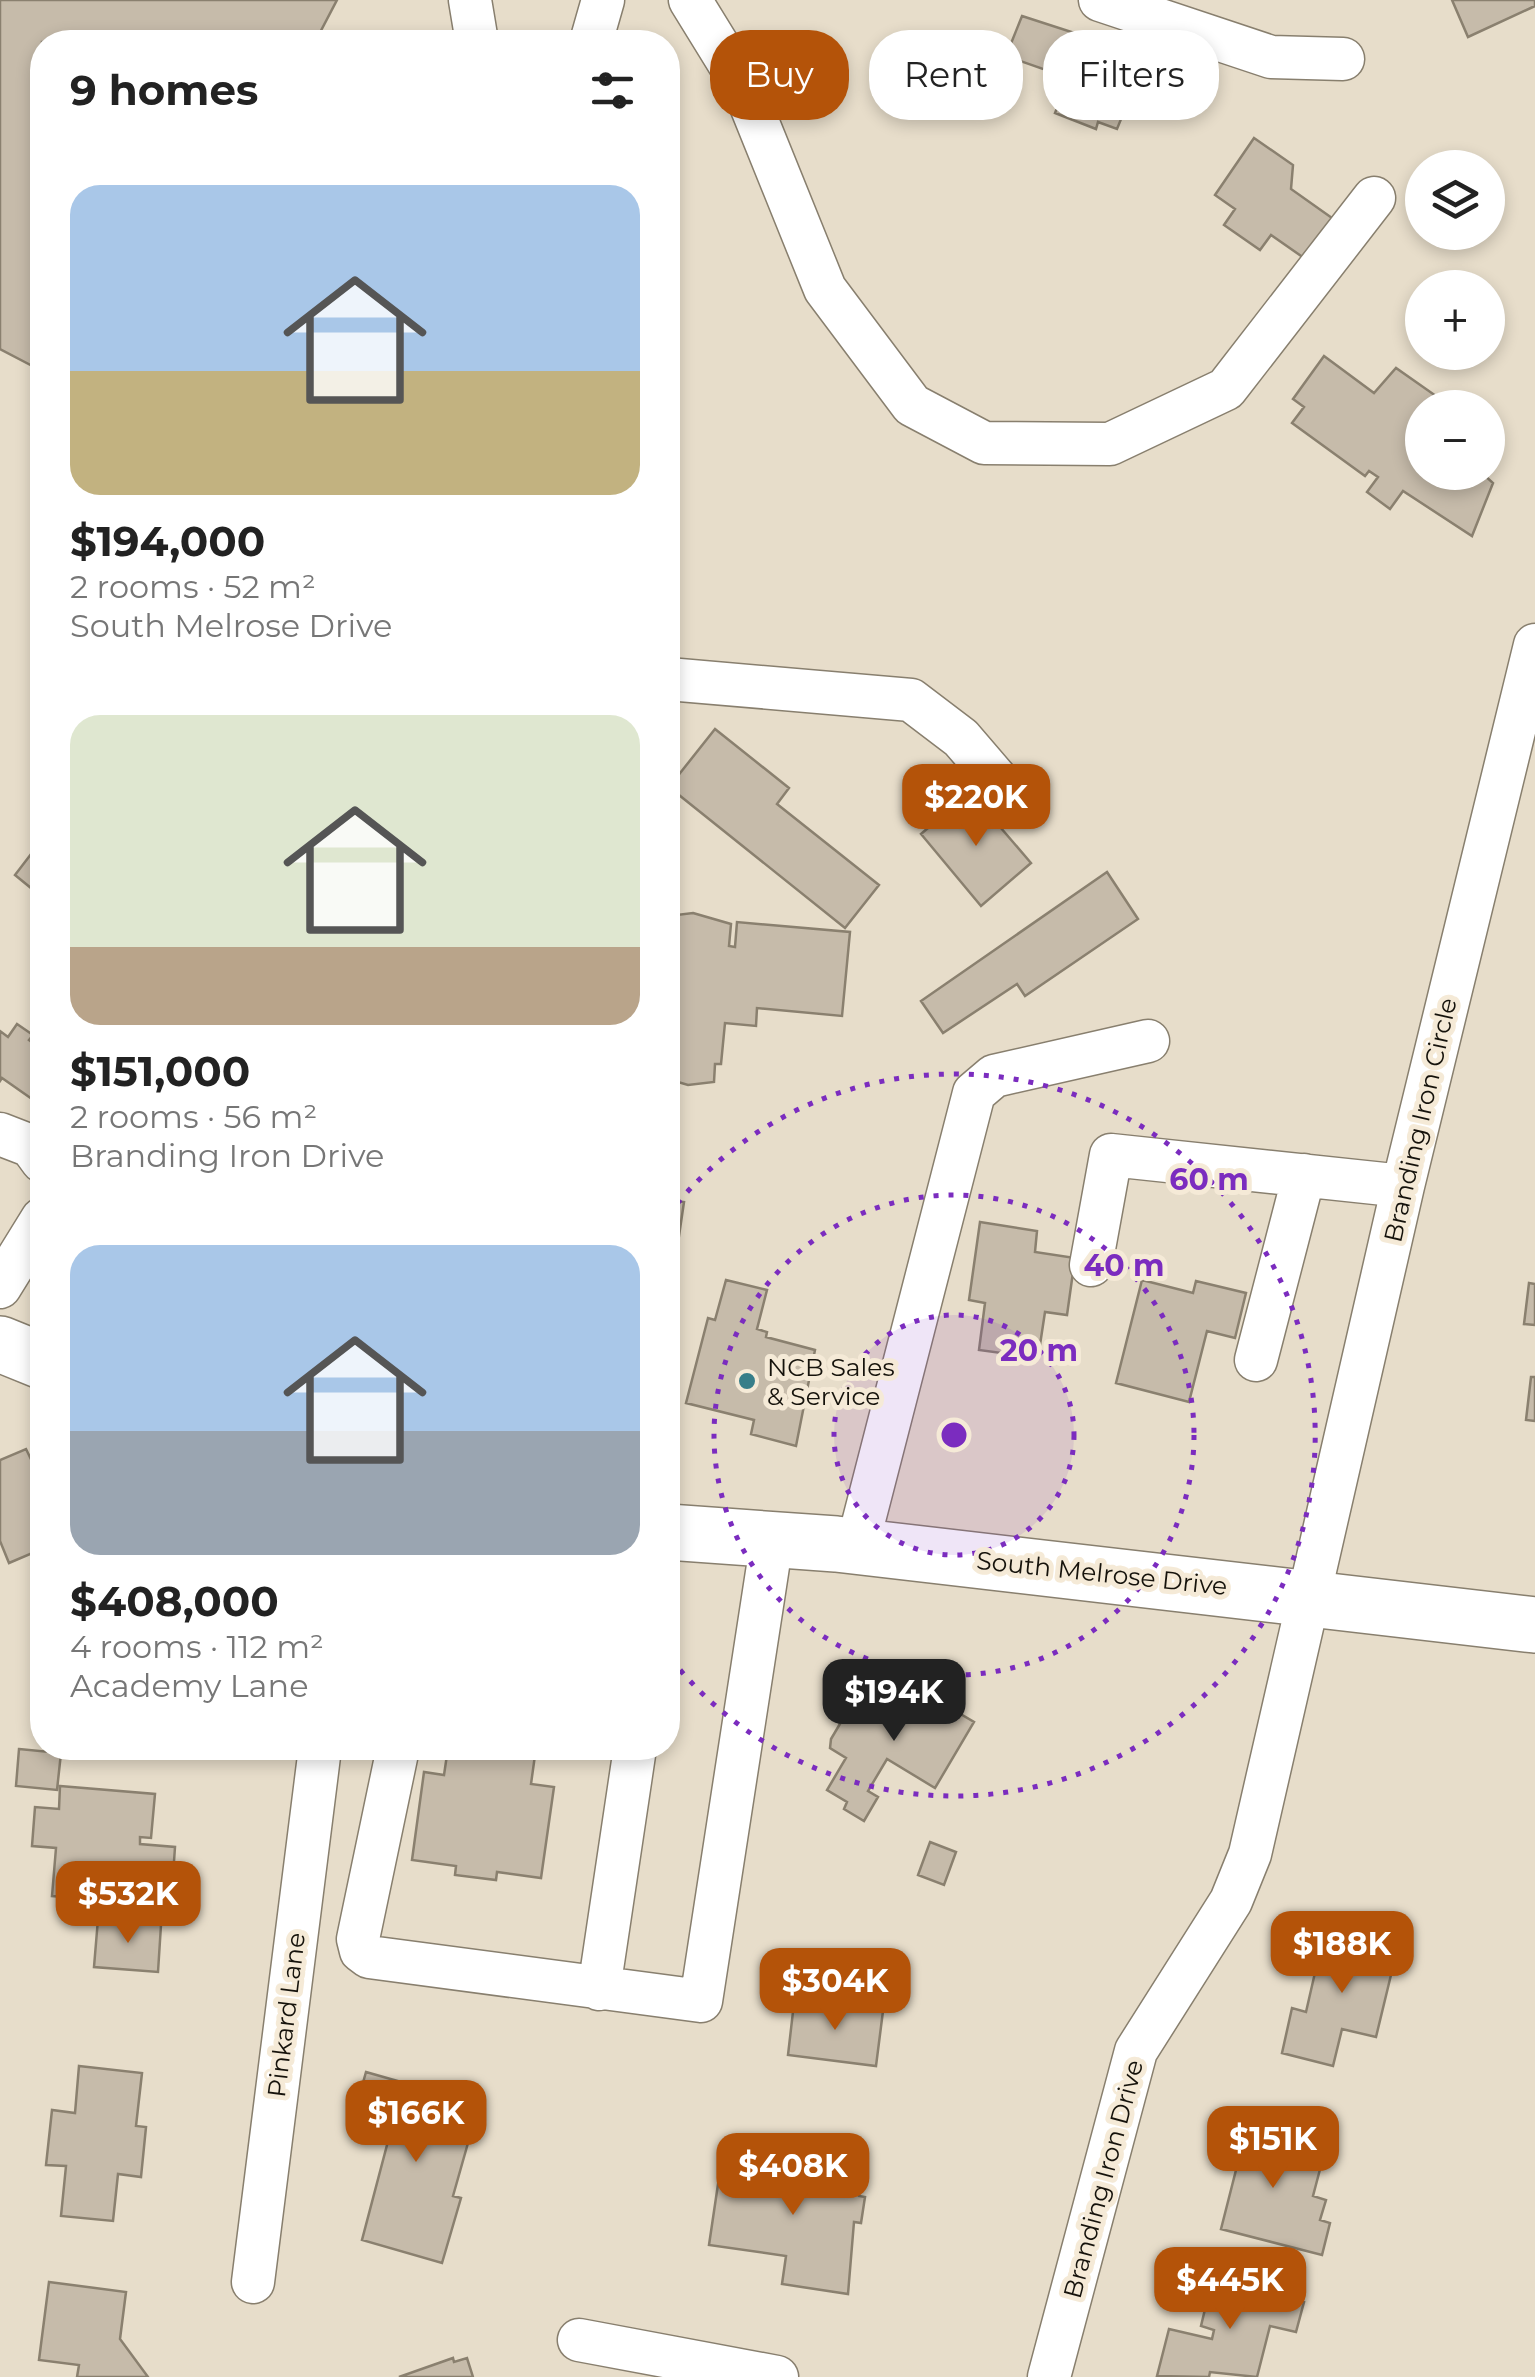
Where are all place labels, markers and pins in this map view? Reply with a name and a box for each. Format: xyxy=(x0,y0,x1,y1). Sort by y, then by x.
pin: $220K xyxy=(906,764,1046,849)
place label: NCB Sales & Service xyxy=(767,1352,895,1411)
marker: NCB Sales & Service xyxy=(736,1370,758,1392)
centre of rings xyxy=(936,1417,972,1453)
pin: $194K xyxy=(824,1659,964,1744)
pin: $532K xyxy=(58,1861,198,1946)
pin: $188K xyxy=(1272,1911,1412,1996)
pin: $304K xyxy=(765,1948,905,2033)
pin: $166K xyxy=(346,2080,486,2165)
pin: $151K xyxy=(1203,2106,1343,2191)
pin: $408K xyxy=(723,2133,863,2218)
pin: $445K xyxy=(1160,2247,1300,2332)

